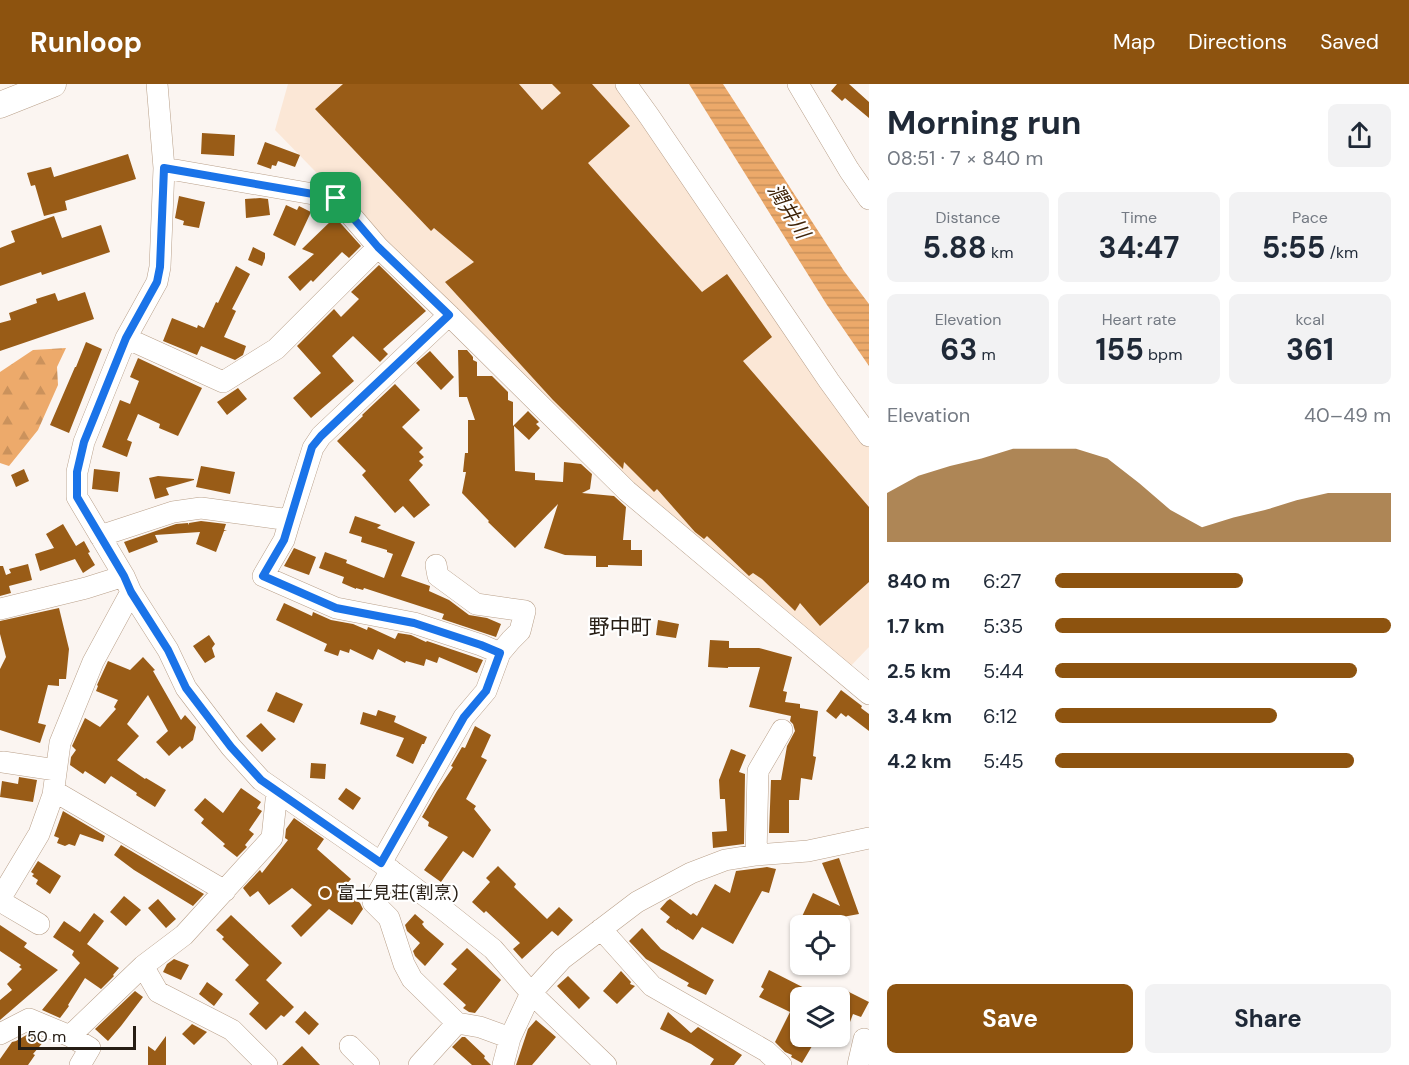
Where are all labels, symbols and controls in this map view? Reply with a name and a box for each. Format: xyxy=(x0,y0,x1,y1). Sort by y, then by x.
text: Runloop xyxy=(30,24,142,61)
text: Map xyxy=(1113,28,1155,56)
text: Directions xyxy=(1188,28,1287,56)
text: Saved xyxy=(1320,28,1379,56)
text: Morning run xyxy=(887,101,1081,144)
button: share xyxy=(1328,104,1391,167)
text: 08:51 · 7 × 840 m xyxy=(887,145,1043,171)
pin xyxy=(310,172,361,223)
water label: 潤井川 xyxy=(762,179,817,245)
icon: arrive xyxy=(319,181,352,214)
text: Distance xyxy=(936,207,1000,228)
text: Time xyxy=(1121,207,1157,228)
text: Pace xyxy=(1292,207,1328,228)
text: 5.88 xyxy=(923,228,987,267)
text: 34:47 xyxy=(1099,228,1179,267)
text: 5:55 xyxy=(1262,228,1325,267)
text: km xyxy=(987,242,1013,263)
text: /km xyxy=(1325,242,1358,263)
text: Elevation xyxy=(935,309,1001,330)
text: Heart rate xyxy=(1102,309,1176,330)
text: kcal xyxy=(1296,309,1324,330)
text: 63 xyxy=(940,330,977,369)
text: 155 xyxy=(1096,330,1144,369)
text: 361 xyxy=(1286,330,1334,369)
text: m xyxy=(977,344,996,365)
text: bpm xyxy=(1144,344,1182,365)
text: Elevation xyxy=(887,402,970,428)
text: 40–49 m xyxy=(1304,402,1391,428)
text: 840 m xyxy=(887,568,950,594)
text: 6:27 xyxy=(983,568,1021,594)
district label: 野中町 xyxy=(589,613,652,641)
text: 1.7 km xyxy=(887,613,945,639)
text: 5:35 xyxy=(983,613,1023,639)
text: 2.5 km xyxy=(887,658,951,684)
text: 5:44 xyxy=(983,658,1024,684)
text: 3.4 km xyxy=(887,703,952,729)
text: 6:12 xyxy=(983,703,1017,729)
text: 4.2 km xyxy=(887,748,952,774)
text: 5:45 xyxy=(983,748,1024,774)
place label: 富士見荘(割烹) xyxy=(337,881,458,905)
marker: 富士見荘(割烹) xyxy=(318,886,332,900)
map controls xyxy=(790,915,850,1047)
button: locate xyxy=(790,915,850,975)
button: Save xyxy=(887,984,1133,1053)
button: Share xyxy=(1145,984,1391,1053)
button: layers xyxy=(790,987,850,1047)
scale bar xyxy=(18,1023,136,1050)
text: 50 m xyxy=(27,1026,66,1047)

